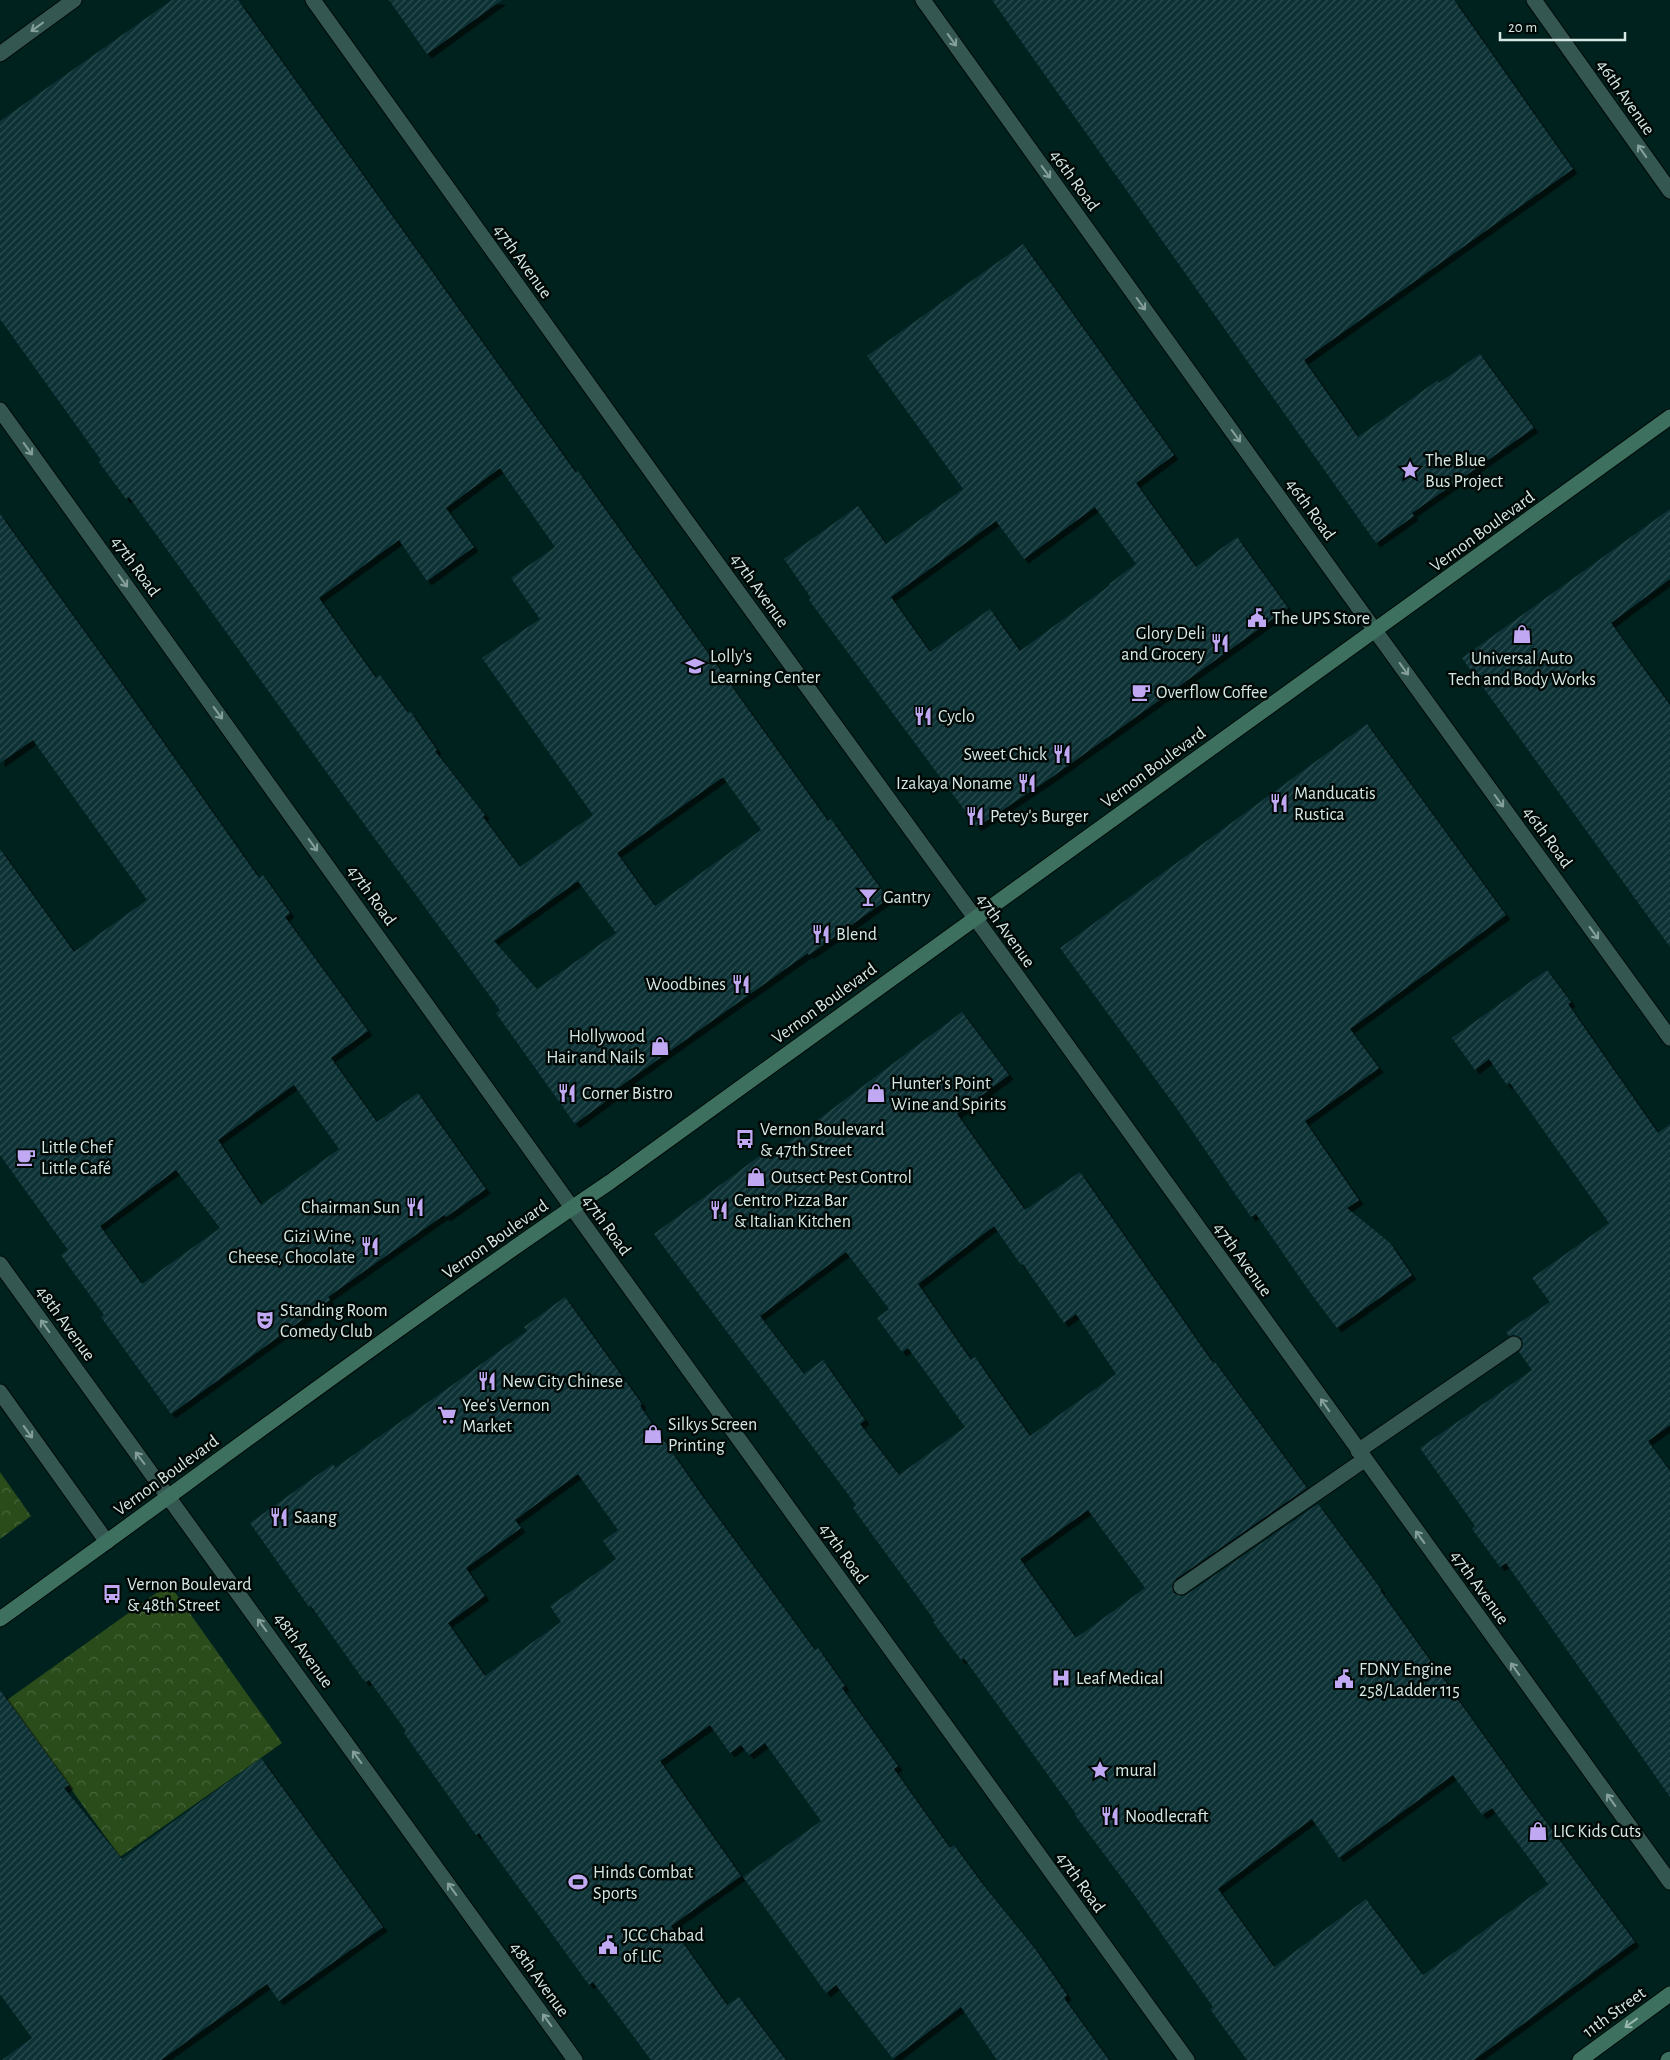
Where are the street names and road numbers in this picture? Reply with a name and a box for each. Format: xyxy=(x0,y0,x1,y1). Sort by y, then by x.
street label: 46th Avenue xyxy=(1593,57,1658,139)
street label: 46th Road xyxy=(1046,147,1102,215)
street label: 47th Avenue xyxy=(489,221,555,302)
street label: 46th Road xyxy=(1282,476,1338,544)
street label: Vernon Boulevard xyxy=(1427,488,1538,576)
street label: 47th Road xyxy=(107,533,163,600)
street label: 47th Avenue xyxy=(726,550,792,631)
street label: Vernon Boulevard xyxy=(1098,724,1209,812)
street label: 46th Road xyxy=(1519,804,1575,872)
street label: 47th Road xyxy=(343,862,399,929)
street label: 47th Avenue xyxy=(972,890,1038,971)
street label: Vernon Boulevard xyxy=(769,960,880,1048)
street label: 47th Road xyxy=(578,1192,634,1259)
street label: Vernon Boulevard xyxy=(439,1197,552,1283)
street label: 47th Avenue xyxy=(1209,1219,1275,1300)
street label: 48th Avenue xyxy=(32,1283,98,1364)
street label: Vernon Boulevard xyxy=(111,1432,222,1520)
street label: 47th Road xyxy=(815,1520,871,1587)
street label: 47th Avenue xyxy=(1446,1547,1512,1628)
street label: 48th Avenue xyxy=(270,1610,336,1691)
street label: 47th Road xyxy=(1052,1849,1108,1916)
street label: 48th Avenue xyxy=(506,1939,572,2020)
street label: 11th Street xyxy=(1580,1984,1650,2041)

